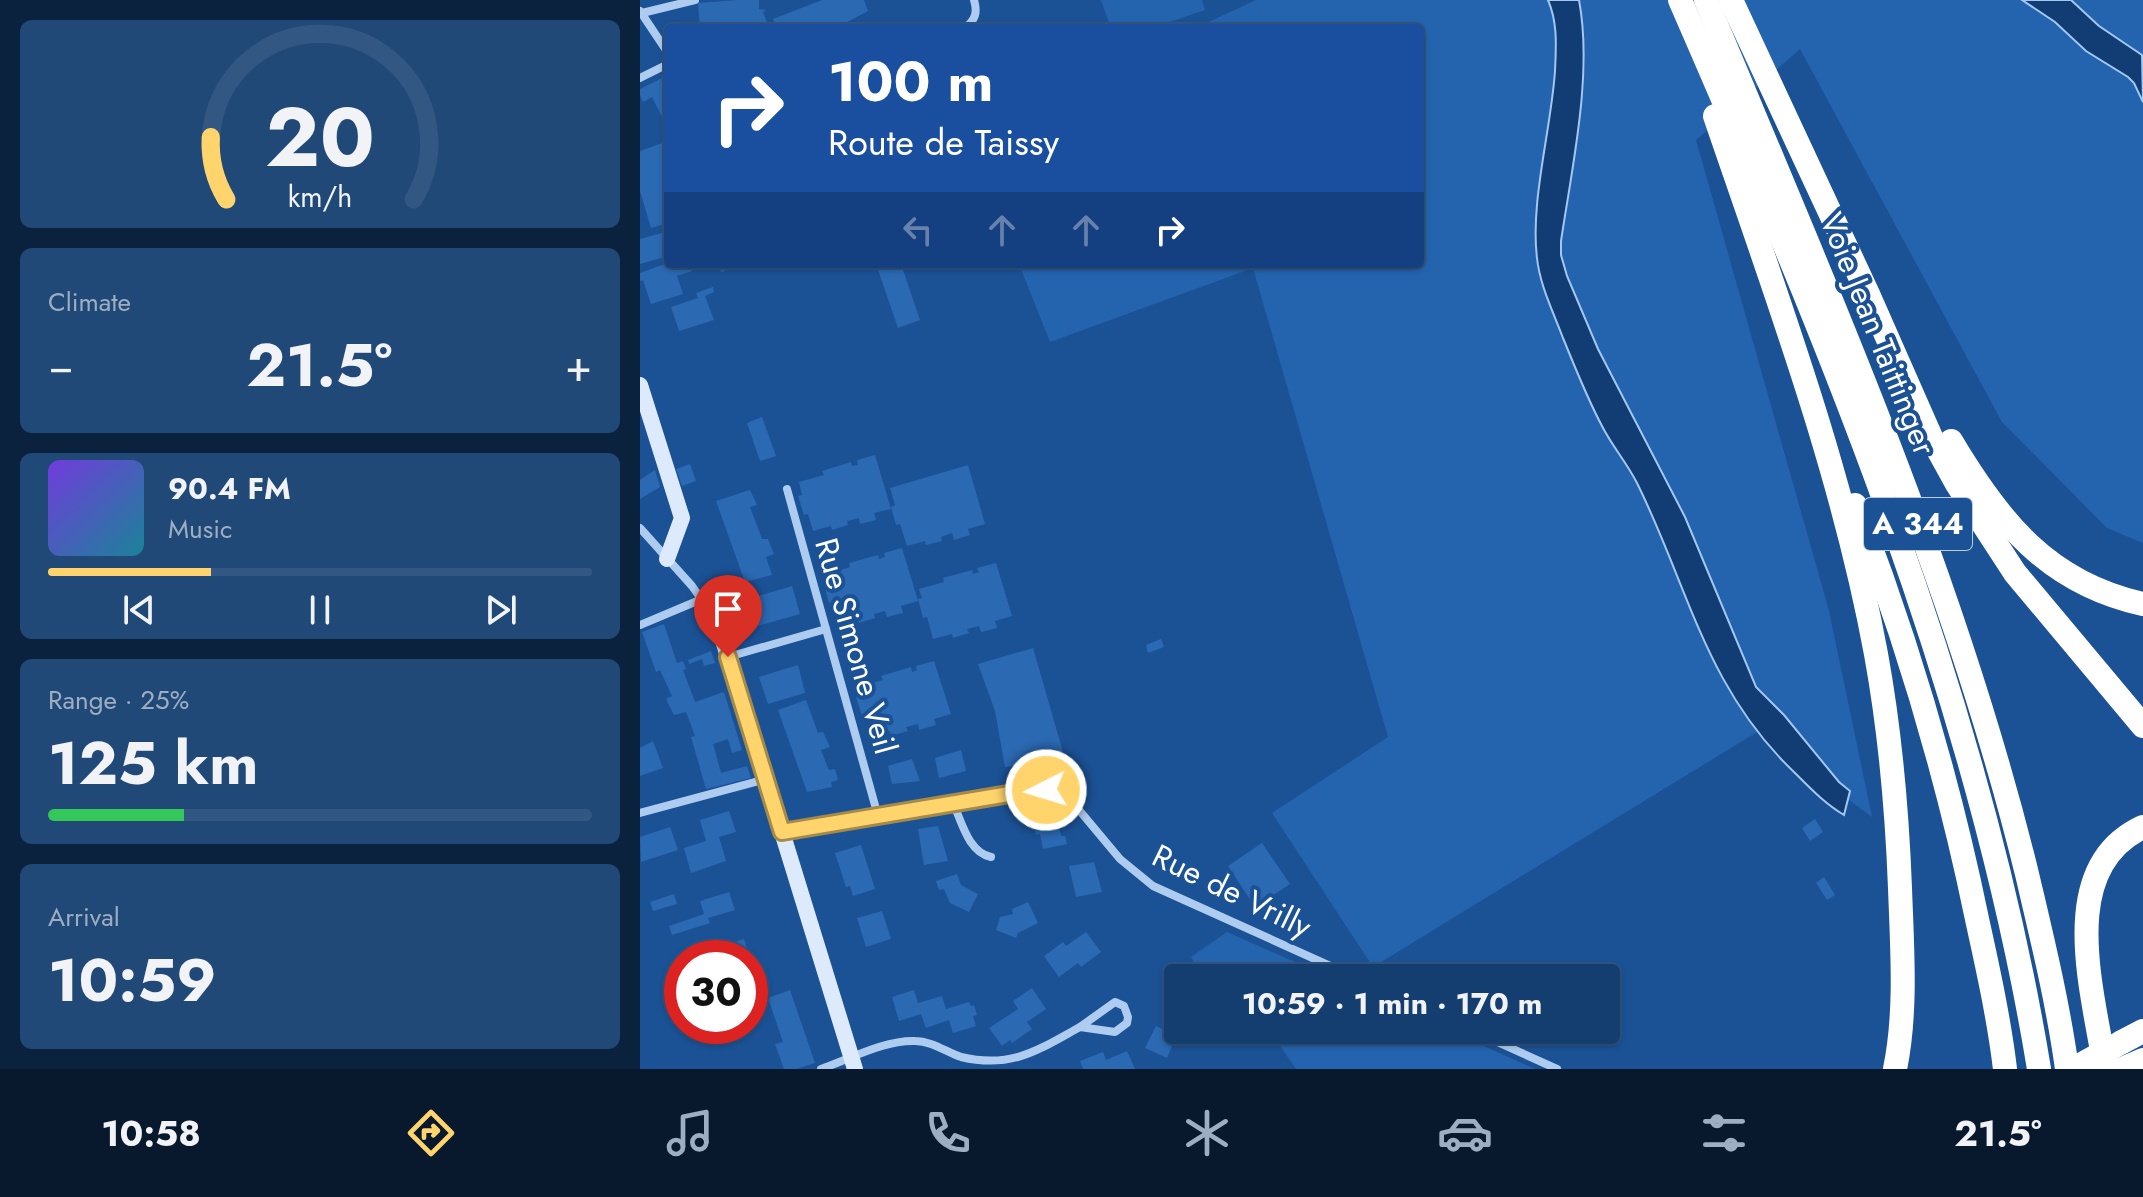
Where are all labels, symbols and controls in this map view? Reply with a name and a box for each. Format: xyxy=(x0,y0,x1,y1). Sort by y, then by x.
text: 100 m xyxy=(828,41,993,122)
icon: right xyxy=(696,56,800,160)
text: 20 xyxy=(265,77,375,197)
text: Route de Taissy xyxy=(828,116,1059,168)
text: km/h xyxy=(288,176,352,218)
street label: Voie Jean Taittinger xyxy=(1808,206,1948,462)
icon: left xyxy=(896,208,940,252)
icon: ahead xyxy=(980,208,1024,252)
icon: ahead xyxy=(1064,208,1108,252)
icon: right xyxy=(1148,208,1192,252)
text: Climate xyxy=(48,283,131,321)
text: 21.5° xyxy=(247,322,392,409)
text: − xyxy=(48,334,74,398)
text: + xyxy=(565,334,592,398)
text: 90.4 FM xyxy=(168,467,291,510)
road number: A 344 xyxy=(1864,498,1972,550)
text: Music xyxy=(168,510,232,548)
street label: Rue Simone Veil xyxy=(803,533,909,759)
pin xyxy=(694,575,762,657)
icon: arrive xyxy=(706,587,750,631)
icon: previous xyxy=(117,588,161,632)
icon: pause xyxy=(298,588,342,632)
icon: next xyxy=(479,588,523,632)
text: Range · 25% xyxy=(48,681,189,719)
text: 125 km xyxy=(48,720,258,807)
position arrow xyxy=(1004,748,1088,832)
street label: Rue de Vrilly xyxy=(1145,833,1320,950)
text: Arrival xyxy=(48,898,120,936)
text: 10:59 xyxy=(48,937,216,1024)
speed limit sign: 30 xyxy=(664,940,768,1044)
text: 10:59 · 1 min · 170 m xyxy=(1242,982,1542,1025)
icon: directions xyxy=(403,1105,459,1161)
icon: music xyxy=(662,1105,718,1161)
icon: phone xyxy=(920,1105,976,1161)
icon: climate xyxy=(1179,1105,1235,1161)
icon: car xyxy=(1437,1105,1493,1161)
icon: filters xyxy=(1696,1105,1752,1161)
text: 10:58 xyxy=(101,1107,201,1159)
text: 21.5° xyxy=(1954,1107,2042,1159)

